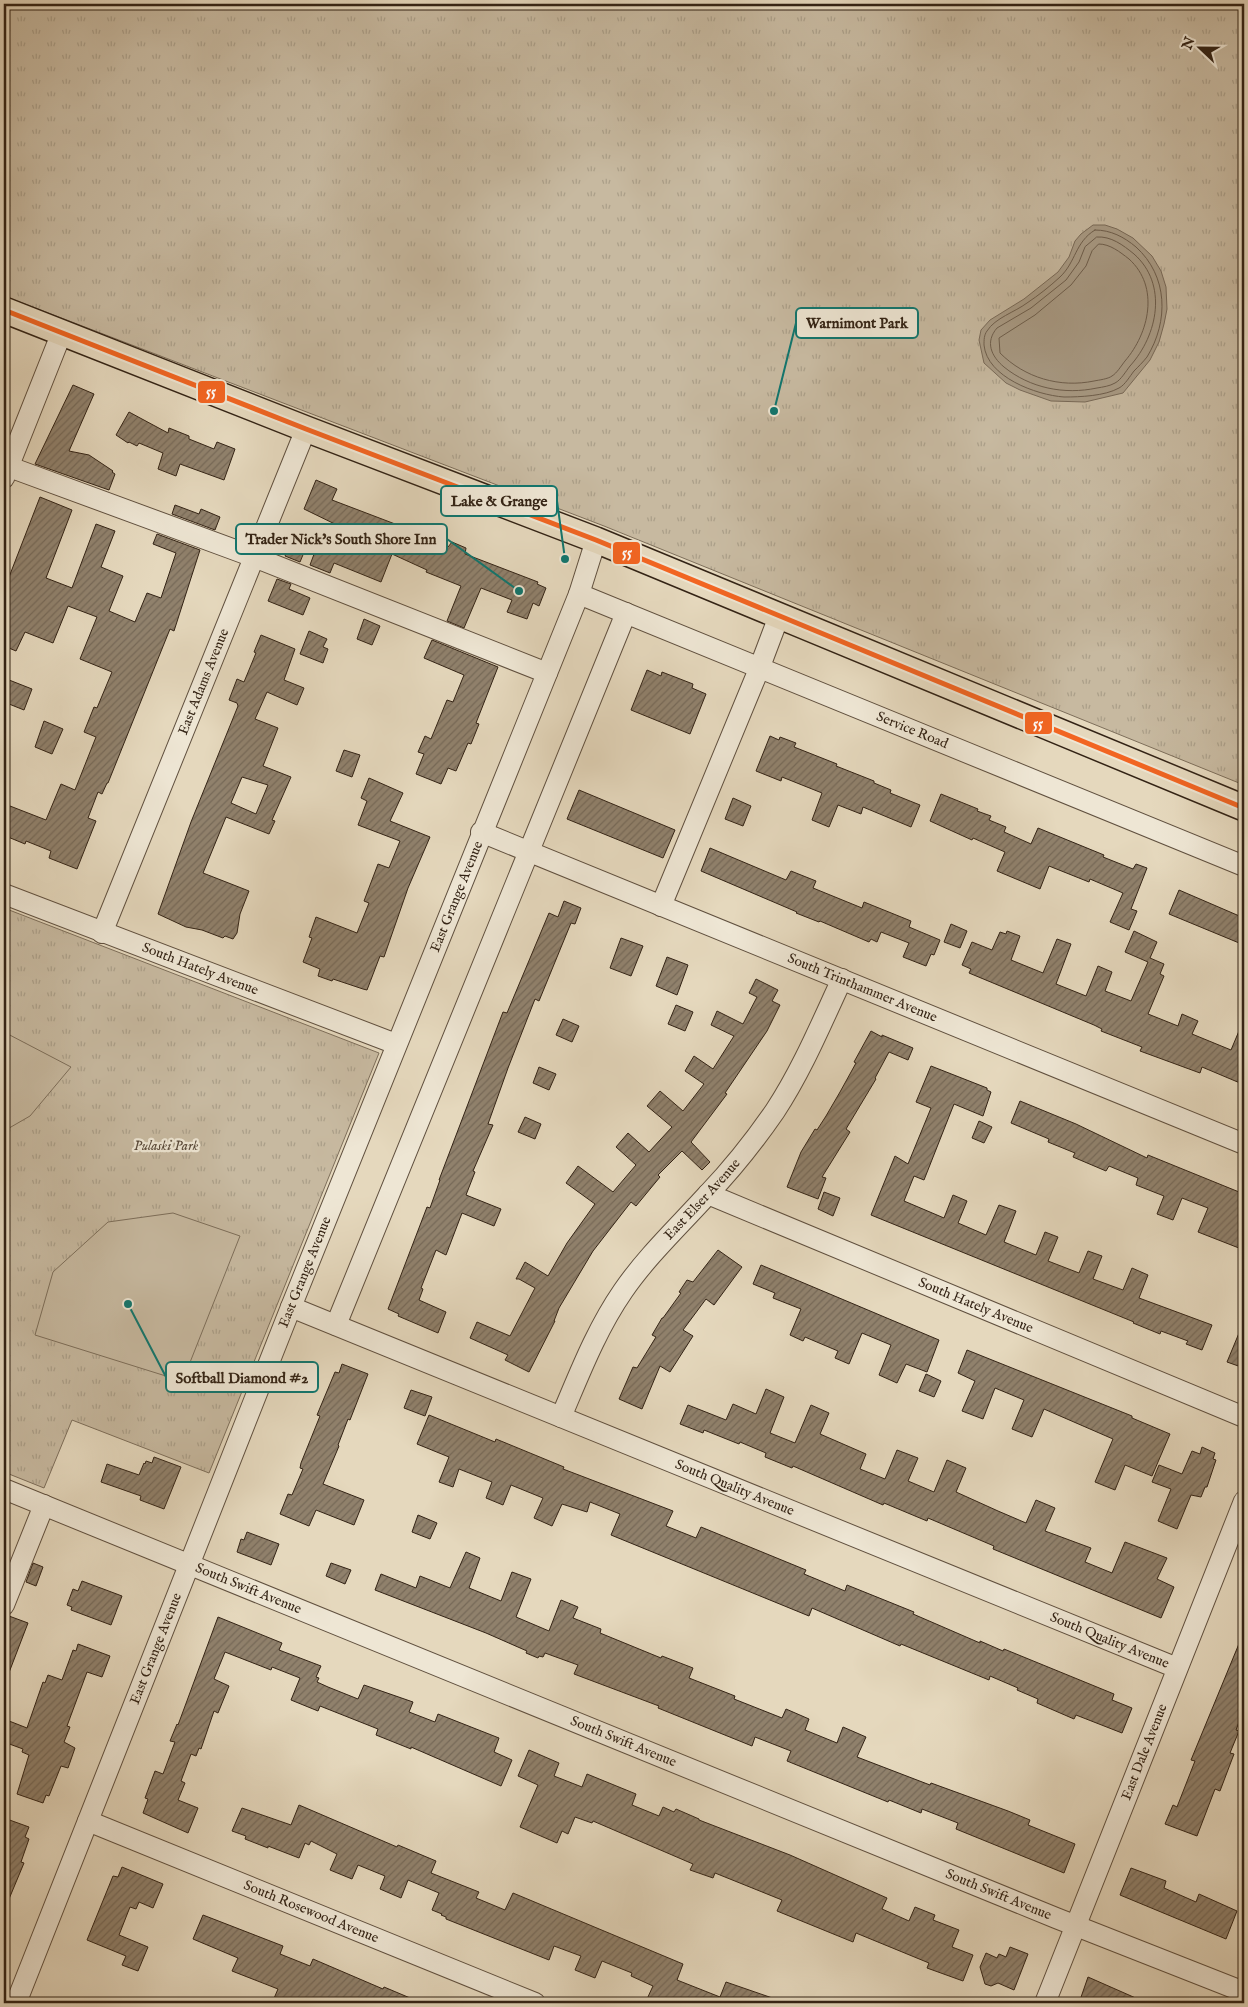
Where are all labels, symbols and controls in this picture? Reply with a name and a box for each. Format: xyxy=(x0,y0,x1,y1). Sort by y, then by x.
north arrow xyxy=(1176,22,1226,72)
text: N xyxy=(1178,35,1199,53)
callout: Warnimont Park xyxy=(796,308,918,338)
text: Warnimont Park xyxy=(805,314,909,333)
line badge: 55 xyxy=(197,380,226,404)
text: 55 xyxy=(206,383,216,401)
callout: Lake & Grange xyxy=(441,486,557,516)
text: Lake & Grange xyxy=(451,492,547,511)
callout: Trader Nick's South Shore Inn xyxy=(236,524,447,554)
text: Trader Nick's South Shore Inn xyxy=(245,530,436,549)
line badge: 55 xyxy=(612,541,641,565)
text: 55 xyxy=(622,544,632,562)
street label: East Adams Avenue xyxy=(174,625,233,738)
street label: Service Road xyxy=(874,708,951,753)
line badge: 55 xyxy=(1024,711,1053,735)
text: 55 xyxy=(1033,715,1043,733)
street label: East Grange Avenue xyxy=(426,838,487,955)
street label: South Hately Avenue xyxy=(139,939,261,1000)
street label: South Trinthammer Avenue xyxy=(785,949,940,1027)
park label: Pulaski Park xyxy=(134,1137,199,1155)
street label: East Elser Avenue xyxy=(660,1155,745,1244)
street label: East Grange Avenue xyxy=(275,1213,336,1330)
street label: South Hately Avenue xyxy=(915,1273,1037,1338)
callout: Softball Diamond #2 xyxy=(166,1362,318,1392)
text: Softball Diamond #2 xyxy=(176,1369,308,1388)
street label: South Quality Avenue xyxy=(672,1455,797,1520)
street label: South Swift Avenue xyxy=(193,1559,305,1619)
street label: East Grange Avenue xyxy=(126,1590,186,1707)
street label: South Quality Avenue xyxy=(1047,1608,1172,1673)
street label: East Dale Avenue xyxy=(1117,1701,1172,1803)
street label: South Swift Avenue xyxy=(568,1712,680,1772)
street label: South Swift Avenue xyxy=(943,1865,1055,1924)
street label: South Rosewood Avenue xyxy=(241,1876,382,1948)

